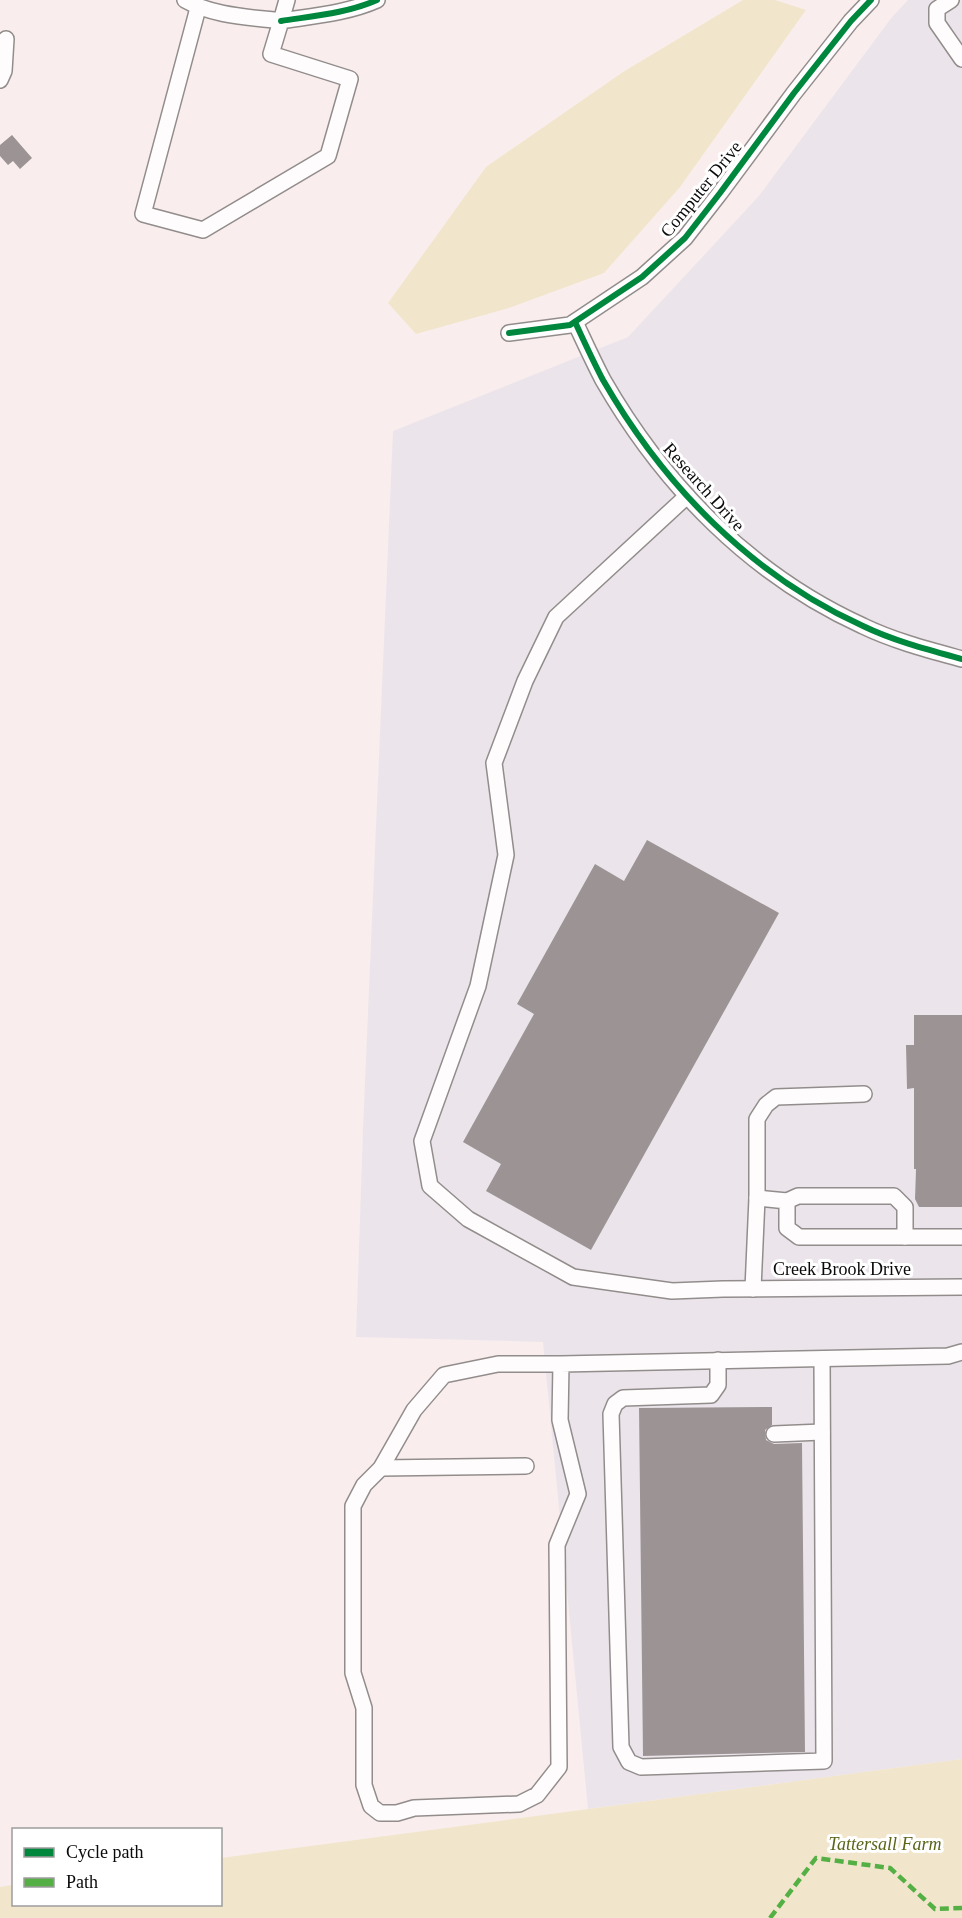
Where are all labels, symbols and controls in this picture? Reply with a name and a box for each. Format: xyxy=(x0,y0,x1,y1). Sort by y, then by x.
street label: Computer Drive xyxy=(656,137,746,241)
street label: Research Drive xyxy=(659,439,749,535)
street label: Creek Brook Drive xyxy=(773,1259,911,1279)
legend xyxy=(12,1828,222,1906)
park label: Tattersall Farm xyxy=(829,1834,941,1854)
text: Cycle path xyxy=(66,1842,143,1862)
text: Path xyxy=(66,1872,98,1892)

